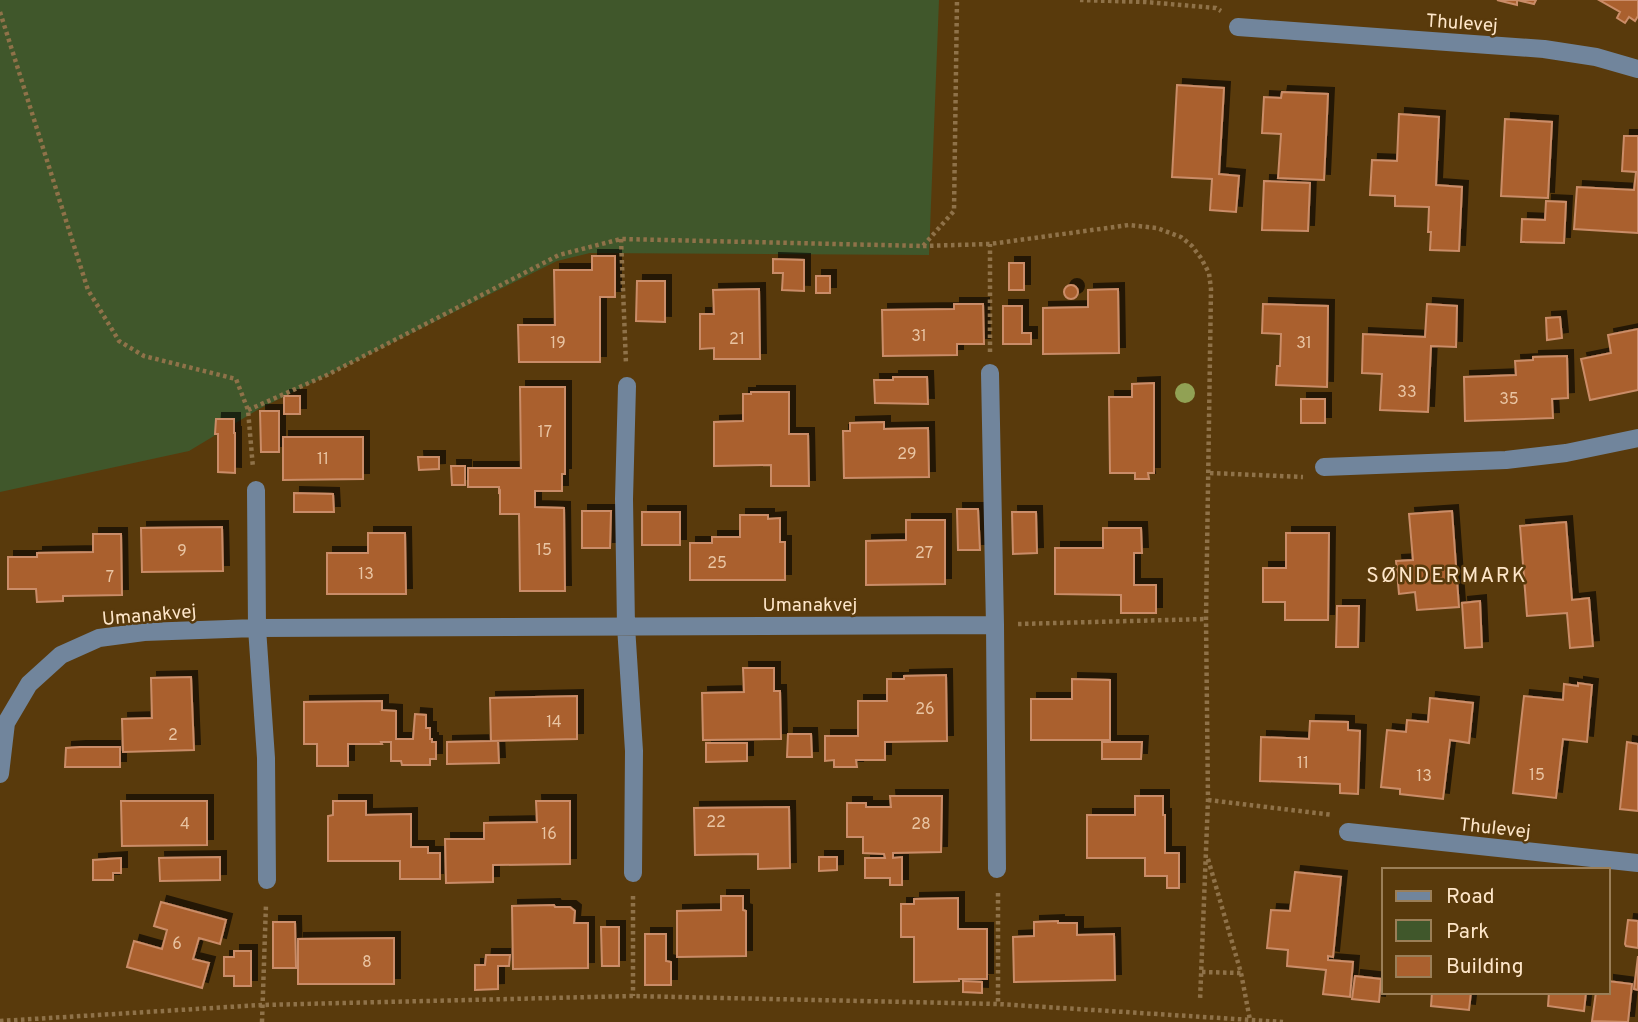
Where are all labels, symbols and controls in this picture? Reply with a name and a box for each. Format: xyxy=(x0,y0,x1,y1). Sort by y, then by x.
street label: Thulevej xyxy=(1425,10,1499,38)
house number: 31 xyxy=(911,327,927,347)
house number: 21 xyxy=(729,330,745,350)
house number: 19 xyxy=(550,334,566,354)
house number: 31 xyxy=(1296,334,1312,354)
house number: 33 xyxy=(1397,383,1417,403)
house number: 35 xyxy=(1499,390,1519,410)
house number: 17 xyxy=(538,423,552,443)
house number: 29 xyxy=(897,445,917,465)
house number: 11 xyxy=(317,450,329,470)
house number: 15 xyxy=(536,541,552,561)
house number: 9 xyxy=(177,542,187,562)
house number: 27 xyxy=(915,544,933,564)
house number: 25 xyxy=(707,554,727,574)
district label: SØNDERMARK xyxy=(1366,563,1528,590)
house number: 13 xyxy=(358,565,374,585)
house number: 7 xyxy=(106,568,114,588)
street label: Umanakvej xyxy=(763,594,857,618)
street label: Umanakvej xyxy=(101,600,197,632)
house number: 26 xyxy=(915,700,935,720)
house number: 14 xyxy=(546,713,562,733)
house number: 2 xyxy=(168,726,178,746)
house number: 11 xyxy=(1297,754,1309,774)
house number: 15 xyxy=(1529,766,1545,786)
house number: 13 xyxy=(1416,767,1432,787)
house number: 22 xyxy=(706,813,726,833)
street label: Thulevej xyxy=(1458,813,1532,845)
house number: 4 xyxy=(180,815,190,835)
house number: 28 xyxy=(911,815,931,835)
house number: 16 xyxy=(541,825,557,845)
legend xyxy=(1382,868,1610,994)
text: Road xyxy=(1446,884,1495,911)
text: Park xyxy=(1446,919,1489,946)
house number: 6 xyxy=(172,935,182,955)
house number: 8 xyxy=(362,953,372,973)
text: Building xyxy=(1446,954,1524,981)

